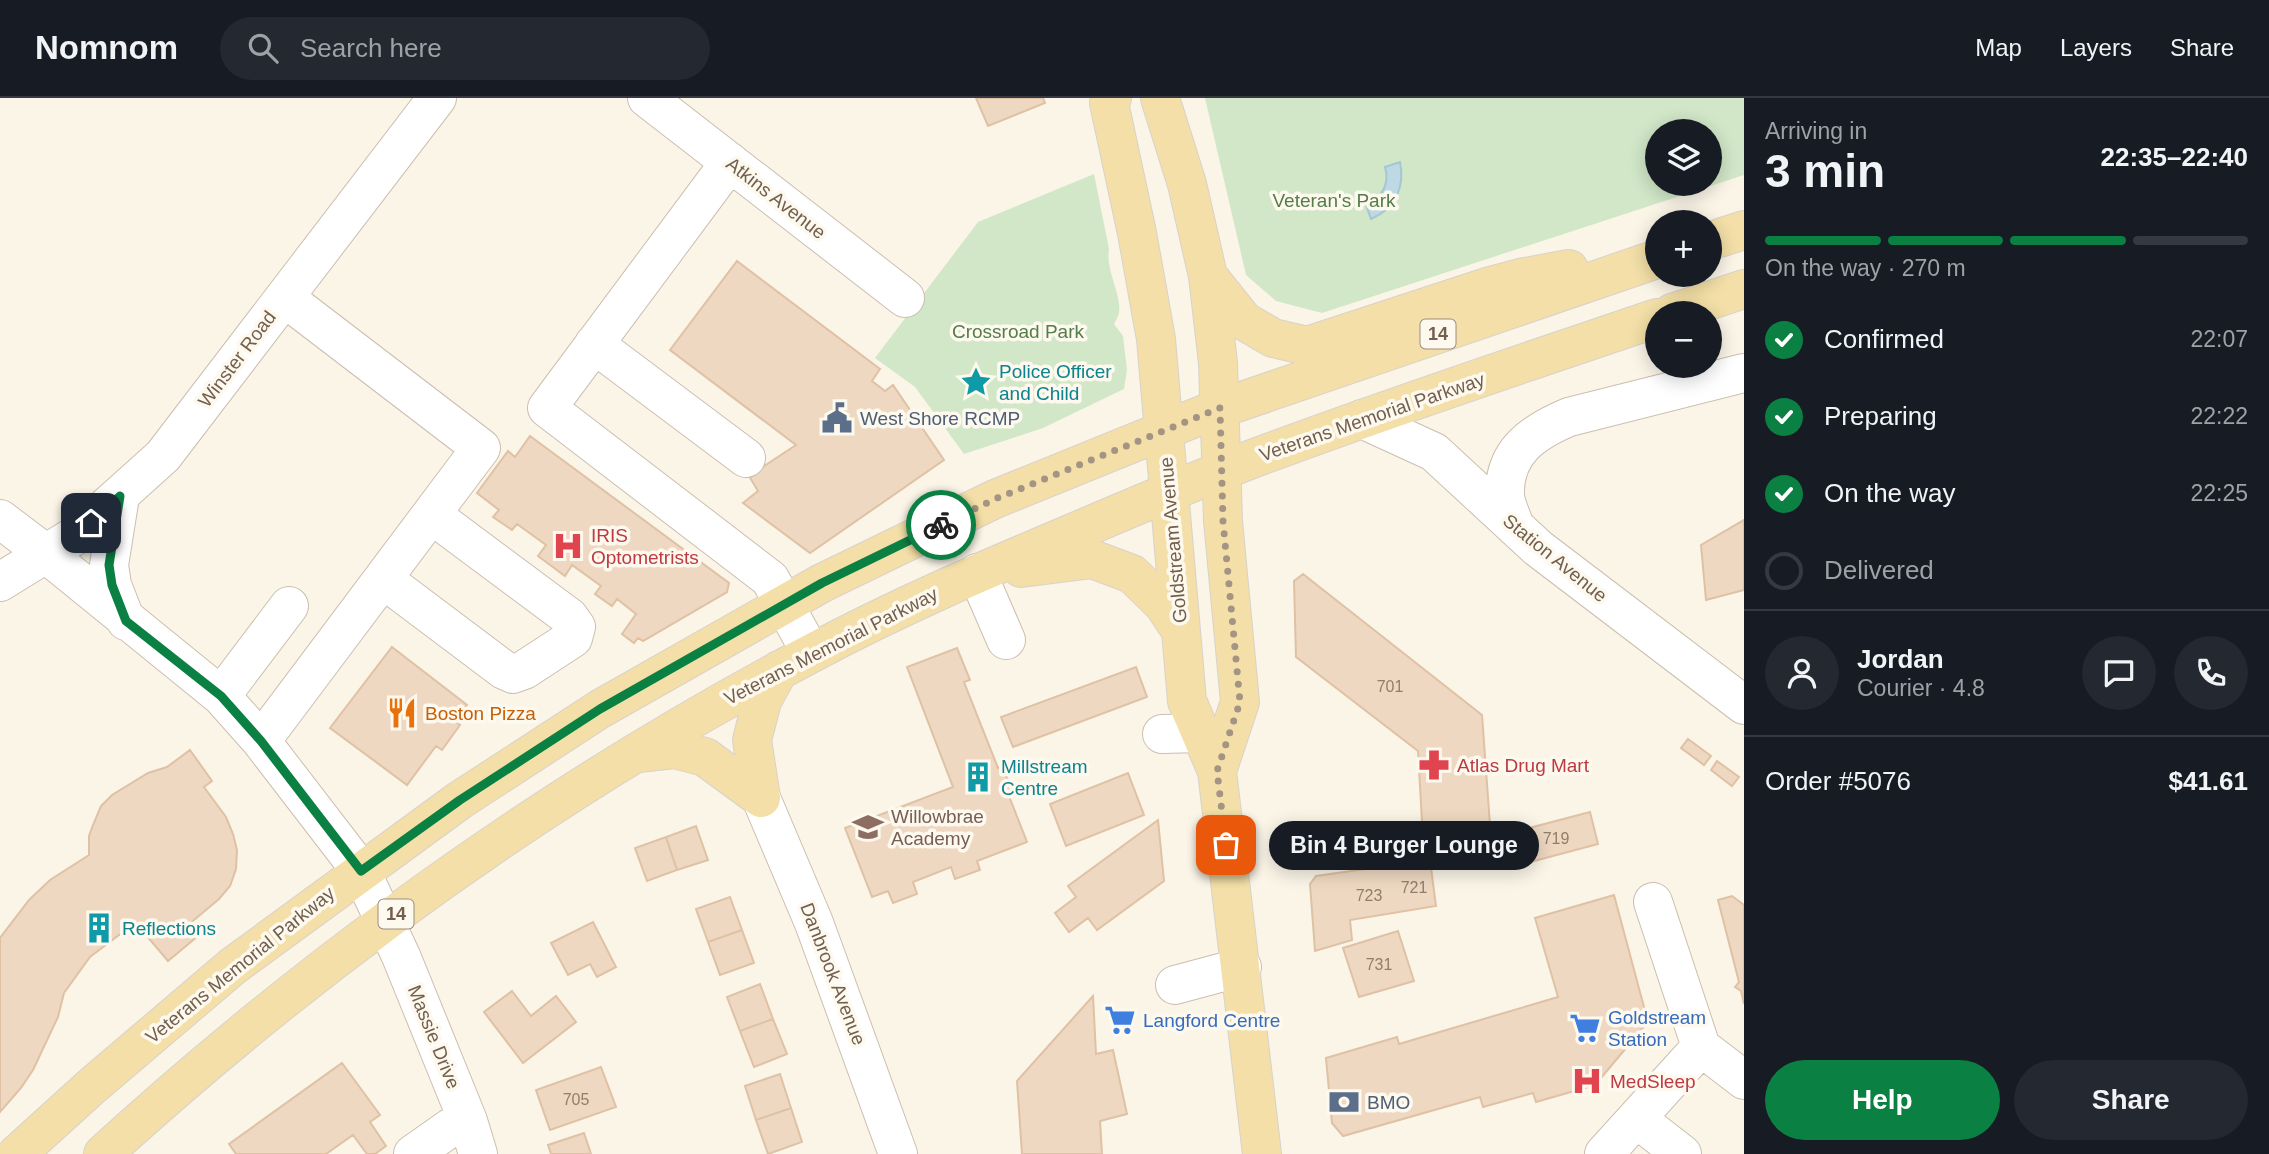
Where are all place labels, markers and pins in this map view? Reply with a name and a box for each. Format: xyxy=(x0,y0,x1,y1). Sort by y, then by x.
place label: Police Officer and Child xyxy=(999,361,1112,404)
place icon: Police Officer and Child xyxy=(959,365,993,399)
public building icon: West Shore RCMP xyxy=(820,401,854,435)
place label: West Shore RCMP xyxy=(860,408,1020,429)
pin xyxy=(61,493,121,553)
place label: IRIS Optometrists xyxy=(591,525,699,568)
hospital icon: IRIS Optometrists xyxy=(551,529,585,563)
restaurant icon: Boston Pizza xyxy=(385,696,419,730)
place label: Boston Pizza xyxy=(425,703,536,724)
pharmacy icon: Atlas Drug Mart xyxy=(1417,748,1451,782)
place label: Atlas Drug Mart xyxy=(1457,755,1590,776)
place label: Millstream Centre xyxy=(1001,756,1088,799)
building icon: Millstream Centre xyxy=(961,760,995,794)
place label: Willowbrae Academy xyxy=(891,806,984,849)
school or university icon: Willowbrae Academy xyxy=(851,810,885,844)
pin xyxy=(1196,815,1256,875)
callout: Bin 4 Burger Lounge xyxy=(1268,820,1538,870)
building icon: Reflections xyxy=(82,911,116,945)
place label: Reflections xyxy=(122,918,216,939)
supermarket icon: Langford Centre xyxy=(1103,1003,1137,1037)
place label: Goldstream Station xyxy=(1608,1007,1706,1050)
place label: Langford Centre xyxy=(1143,1010,1280,1031)
supermarket icon: Goldstream Station xyxy=(1568,1011,1602,1045)
hospital icon: MedSleep xyxy=(1570,1064,1604,1098)
place label: MedSleep xyxy=(1610,1071,1696,1092)
bank icon: BMO xyxy=(1327,1085,1361,1119)
place label: BMO xyxy=(1367,1092,1410,1113)

